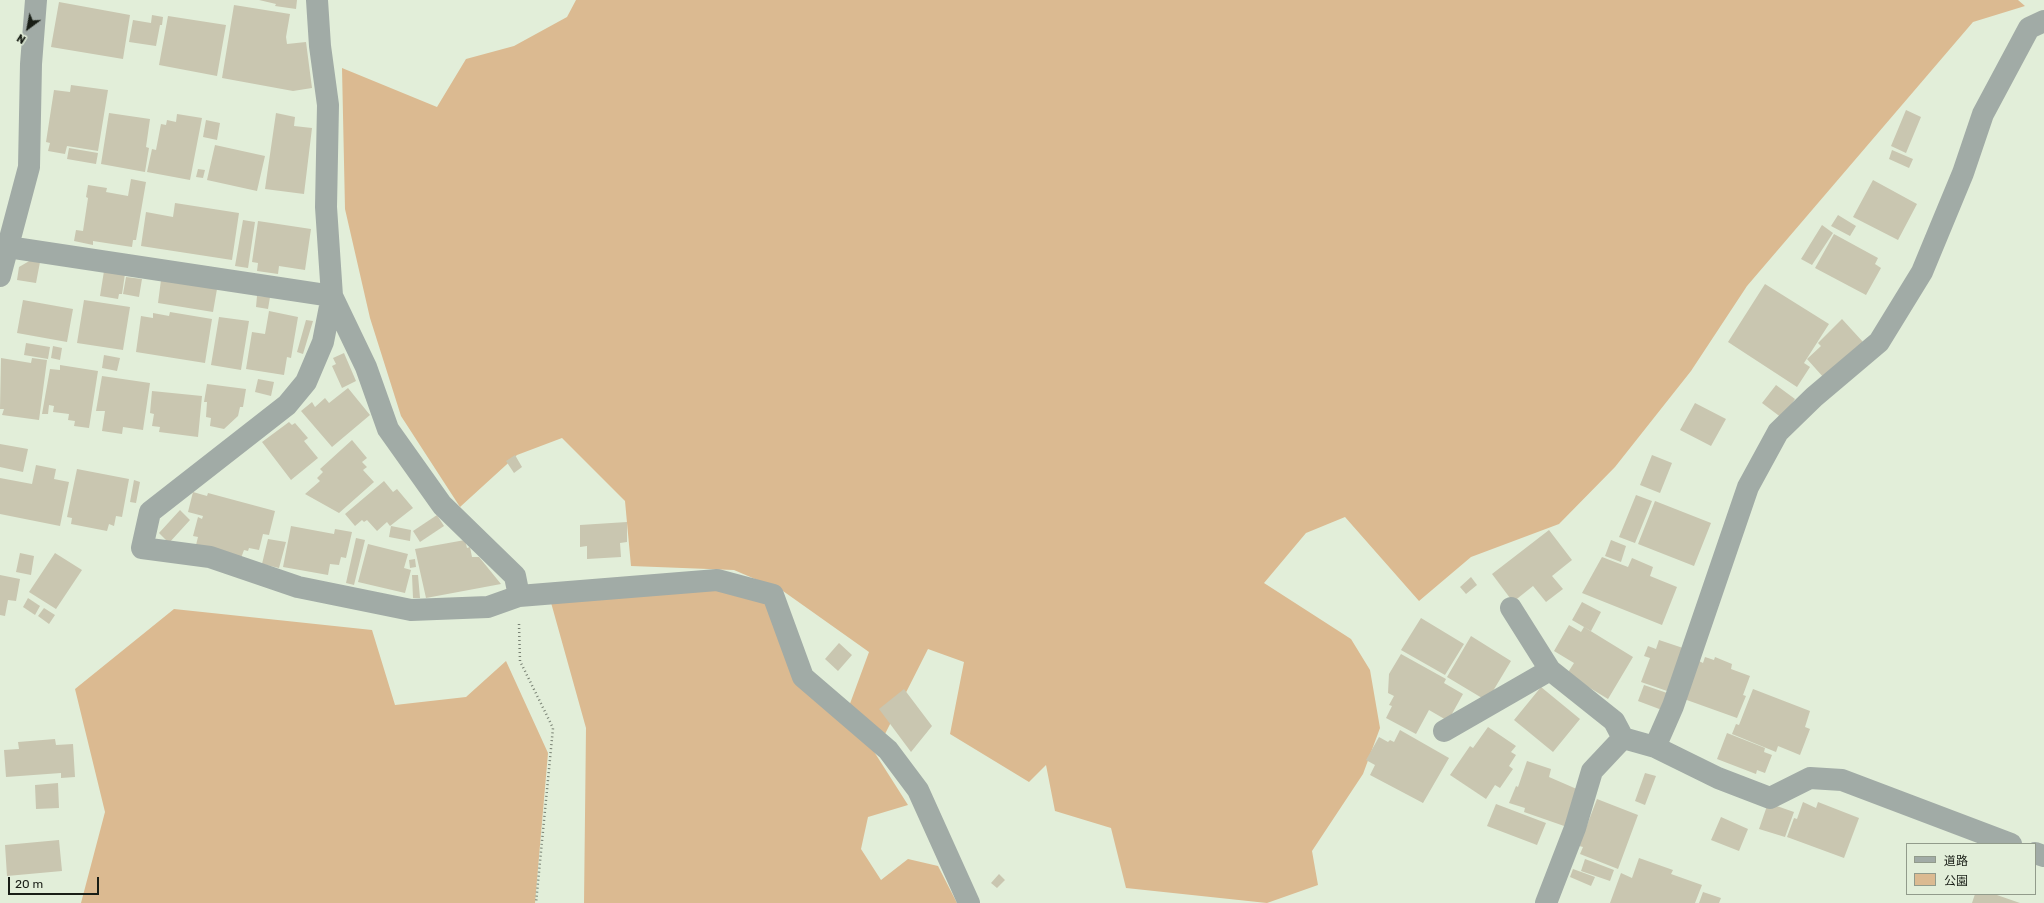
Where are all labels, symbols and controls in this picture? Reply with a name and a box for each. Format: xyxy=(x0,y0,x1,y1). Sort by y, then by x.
north arrow xyxy=(8,8,48,48)
text: N xyxy=(15,31,28,46)
legend xyxy=(1906,843,2036,895)
text: 道路 xyxy=(1944,854,1968,868)
scale bar xyxy=(10,869,101,895)
text: 公園 xyxy=(1944,874,1968,888)
text: 20 m xyxy=(15,877,43,891)

